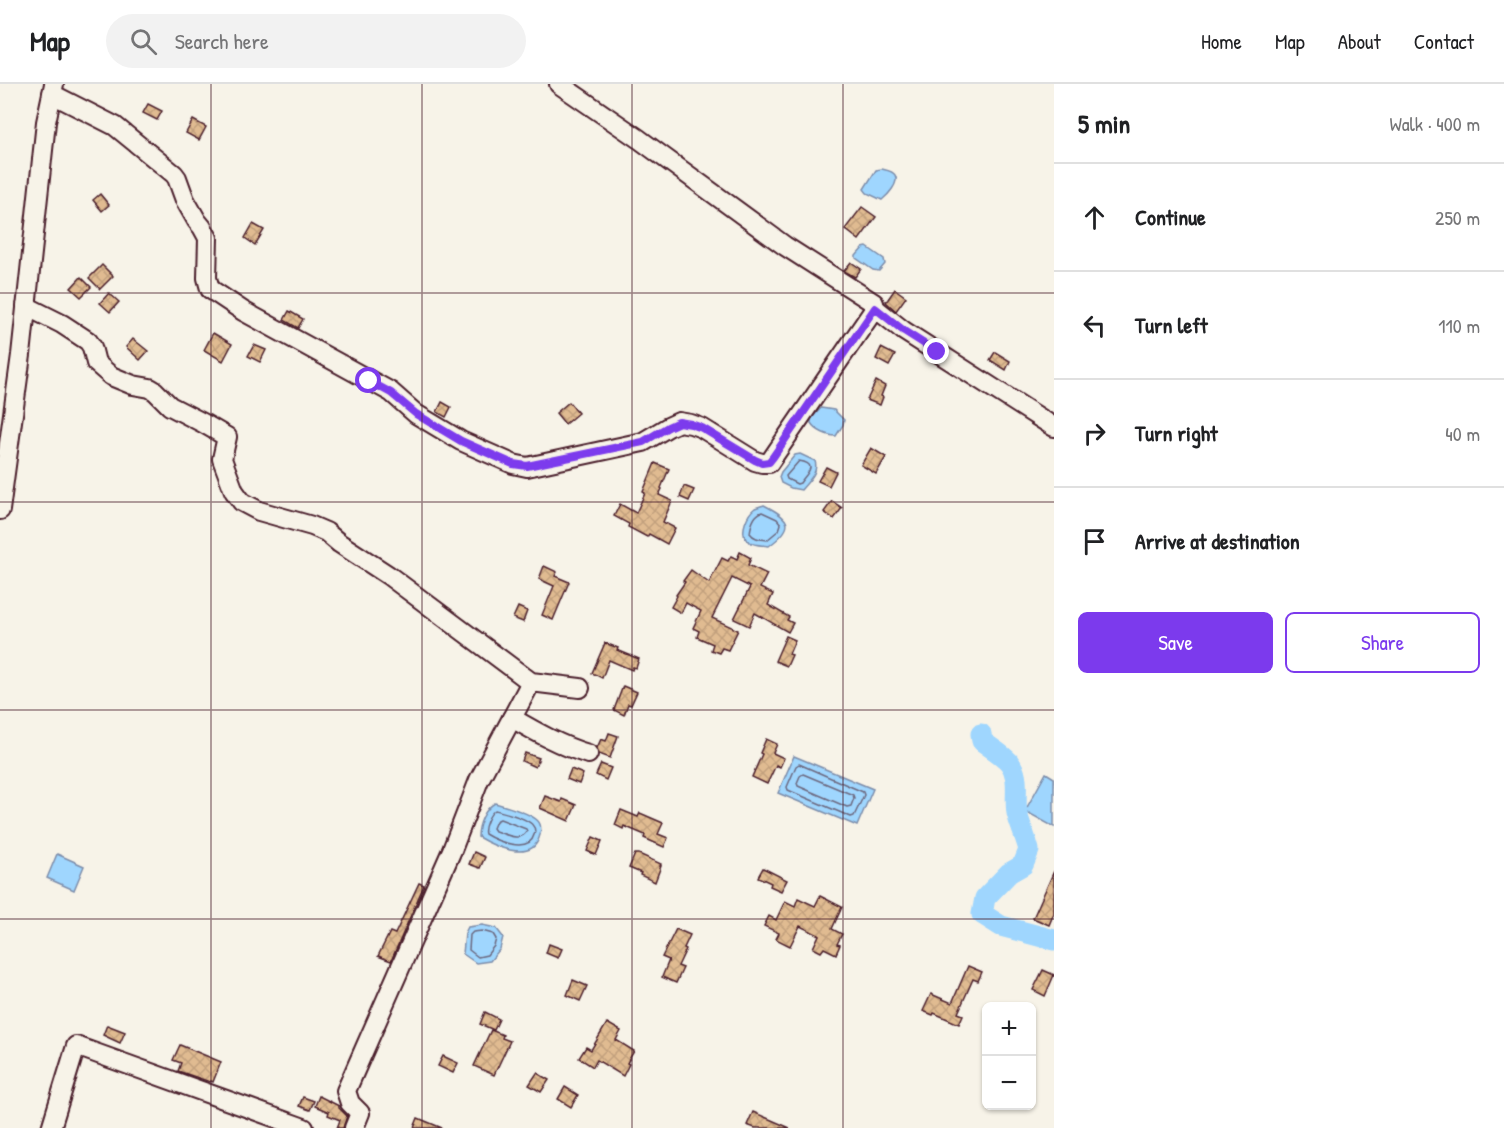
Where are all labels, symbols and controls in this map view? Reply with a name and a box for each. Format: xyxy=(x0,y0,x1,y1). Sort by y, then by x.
search box xyxy=(106,14,526,68)
text: Map xyxy=(30,22,70,60)
icon: search xyxy=(127,25,160,58)
text: Search here xyxy=(175,26,269,56)
text: Home xyxy=(1201,27,1242,56)
text: Map xyxy=(1275,27,1305,56)
text: About xyxy=(1338,27,1381,56)
text: Contact xyxy=(1414,27,1474,56)
text: 5 min xyxy=(1078,106,1130,141)
text: Walk · 400 m xyxy=(1389,110,1480,137)
icon: ahead xyxy=(1078,201,1111,234)
text: Continue xyxy=(1135,202,1206,232)
text: 250 m xyxy=(1435,204,1480,231)
icon: left xyxy=(1078,309,1111,342)
text: Turn left xyxy=(1135,310,1208,340)
text: 110 m xyxy=(1438,312,1480,339)
route end xyxy=(923,338,949,364)
route start xyxy=(355,367,381,393)
icon: right xyxy=(1078,417,1111,450)
text: Turn right xyxy=(1135,418,1218,448)
text: 40 m xyxy=(1445,420,1480,447)
icon: arrive xyxy=(1078,525,1111,558)
text: Arrive at destination xyxy=(1135,526,1300,556)
button: Save xyxy=(1078,612,1273,673)
button: Share xyxy=(1285,612,1480,673)
map controls xyxy=(982,1002,1036,1110)
button: + xyxy=(982,1002,1036,1056)
button: − xyxy=(982,1056,1036,1110)

